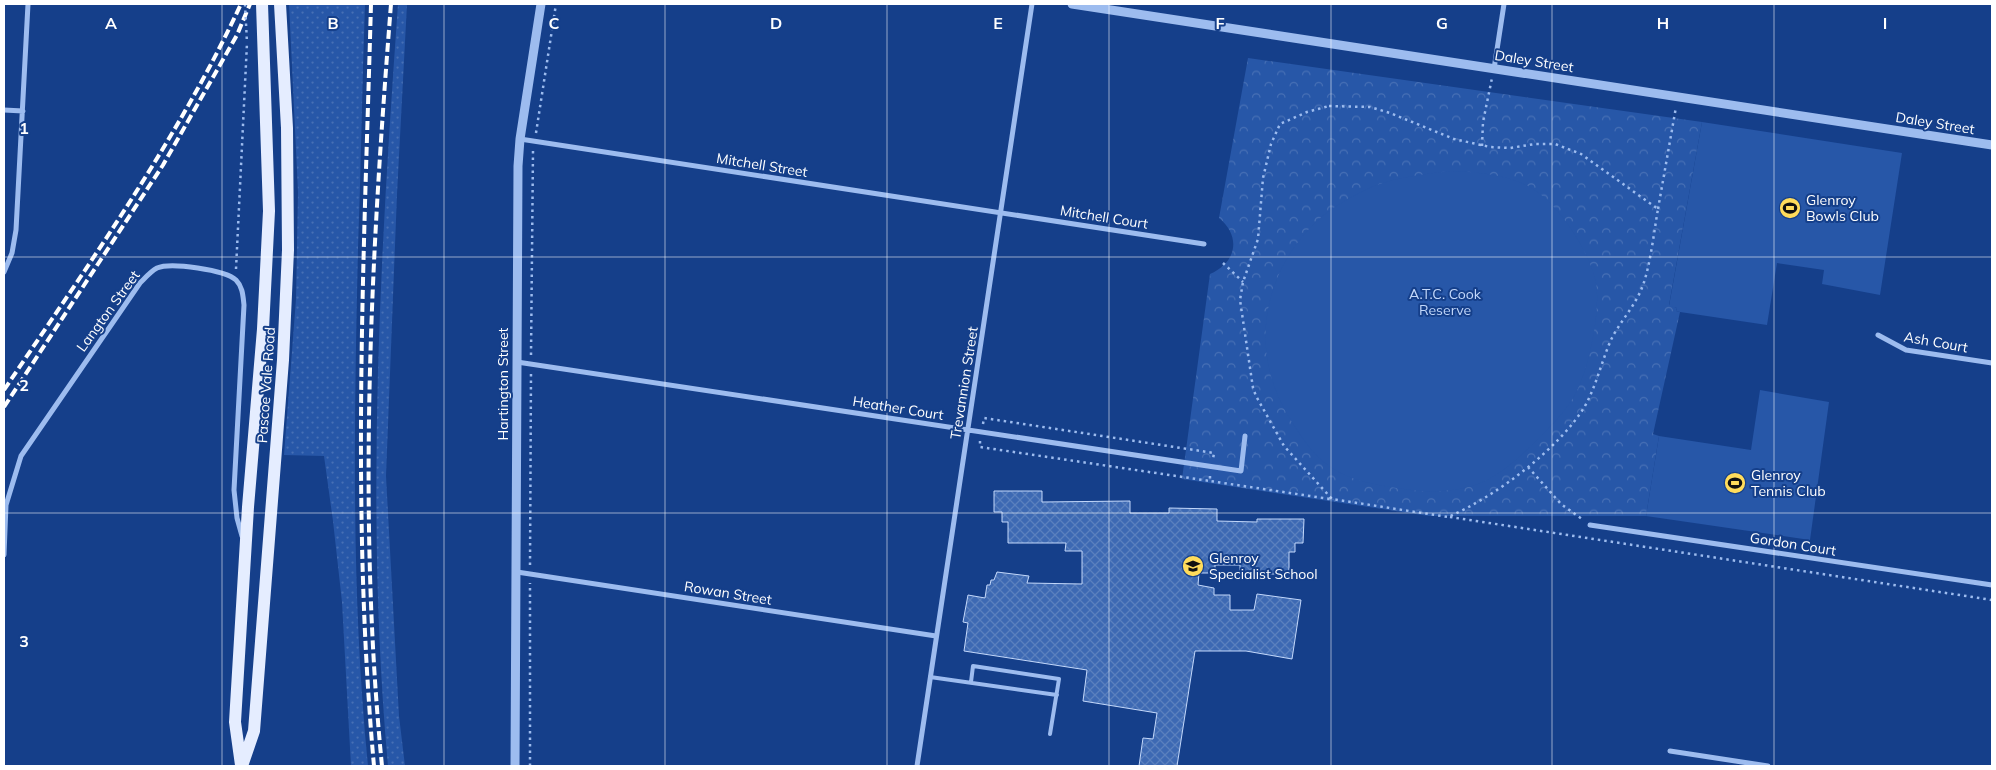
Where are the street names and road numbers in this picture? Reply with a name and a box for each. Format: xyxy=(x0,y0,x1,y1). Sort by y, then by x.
street label: Daley Street xyxy=(1493,46,1575,76)
street label: Daley Street xyxy=(1894,108,1976,138)
street label: Mitchell Street xyxy=(715,149,809,181)
street label: Mitchell Court xyxy=(1059,201,1149,233)
street label: Langton Street xyxy=(72,267,144,355)
street label: Trevannion Street xyxy=(946,325,982,441)
street label: Pascoe Vale Road xyxy=(253,326,279,444)
street label: Hartington Street xyxy=(494,327,512,440)
street label: Ash Court xyxy=(1903,328,1969,356)
street label: Heather Court xyxy=(851,392,945,424)
street label: Gordon Court xyxy=(1749,528,1837,560)
street label: Rowan Street xyxy=(683,577,773,609)

